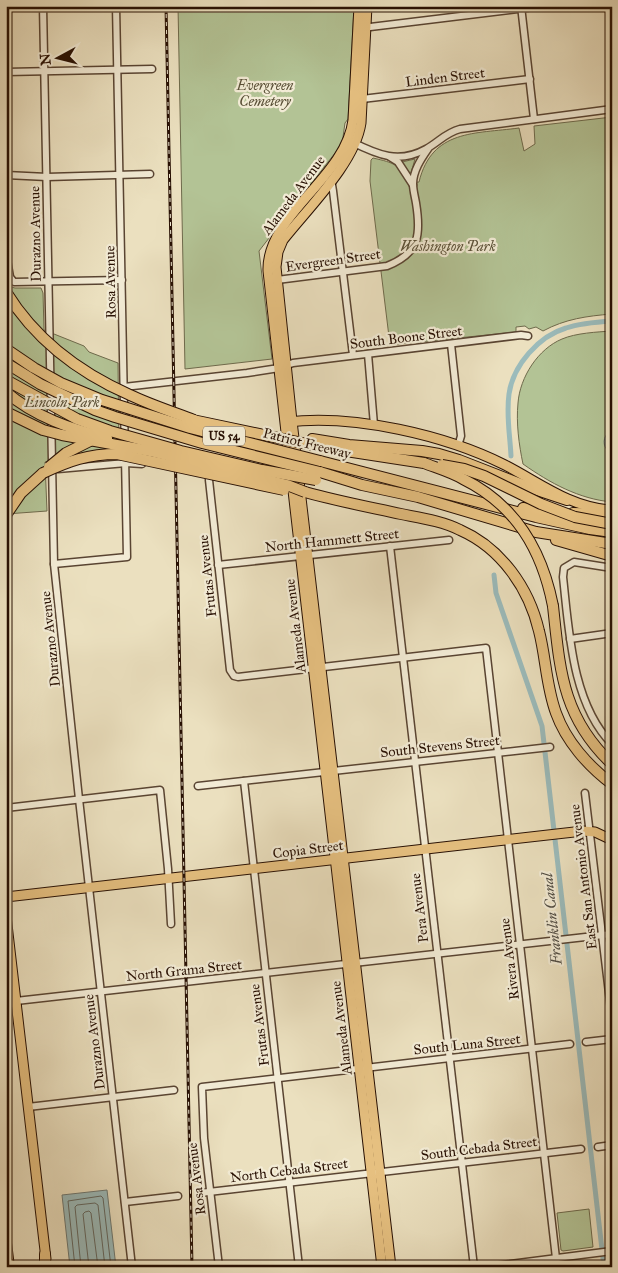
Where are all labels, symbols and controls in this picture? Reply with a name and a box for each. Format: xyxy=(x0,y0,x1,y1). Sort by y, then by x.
north arrow xyxy=(32,32,82,82)
text: N xyxy=(36,52,55,66)
street label: Linden Street xyxy=(404,64,486,91)
park label: Evergreen Cemetery xyxy=(236,77,294,110)
street label: Alameda Avenue xyxy=(258,152,329,239)
street label: Durazno Avenue xyxy=(26,186,45,282)
park label: Washington Park xyxy=(400,238,496,255)
street label: Rosa Avenue xyxy=(101,245,120,319)
street label: Evergreen Street xyxy=(284,245,382,276)
street label: South Boone Street xyxy=(349,322,463,353)
park label: Lincoln Park xyxy=(23,394,100,411)
street label: Patriot Freeway xyxy=(261,424,353,463)
road number: US 54 xyxy=(203,426,245,446)
street label: North Hammett Street xyxy=(264,525,400,556)
street label: Frutas Avenue xyxy=(195,534,220,618)
street label: Alameda Avenue xyxy=(281,578,310,675)
street label: Durazno Avenue xyxy=(37,590,64,688)
street label: South Stevens Street xyxy=(379,732,501,761)
street label: East San Antonio Avenue xyxy=(566,803,601,951)
street label: Copia Street xyxy=(272,837,345,862)
water label: Franklin Canal xyxy=(538,870,566,967)
street label: Pera Avenue xyxy=(407,872,432,944)
street label: Rivera Avenue xyxy=(496,917,523,1001)
street label: North Grama Street xyxy=(125,956,243,985)
street label: Alameda Avenue xyxy=(327,980,356,1077)
street label: Frutas Avenue xyxy=(246,983,273,1067)
street label: Durazno Avenue xyxy=(80,993,109,1091)
street label: South Luna Street xyxy=(413,1030,521,1059)
street label: South Cebada Street xyxy=(420,1133,538,1164)
street label: Rosa Avenue xyxy=(184,1142,209,1216)
street label: North Cebada Street xyxy=(229,1155,349,1186)

